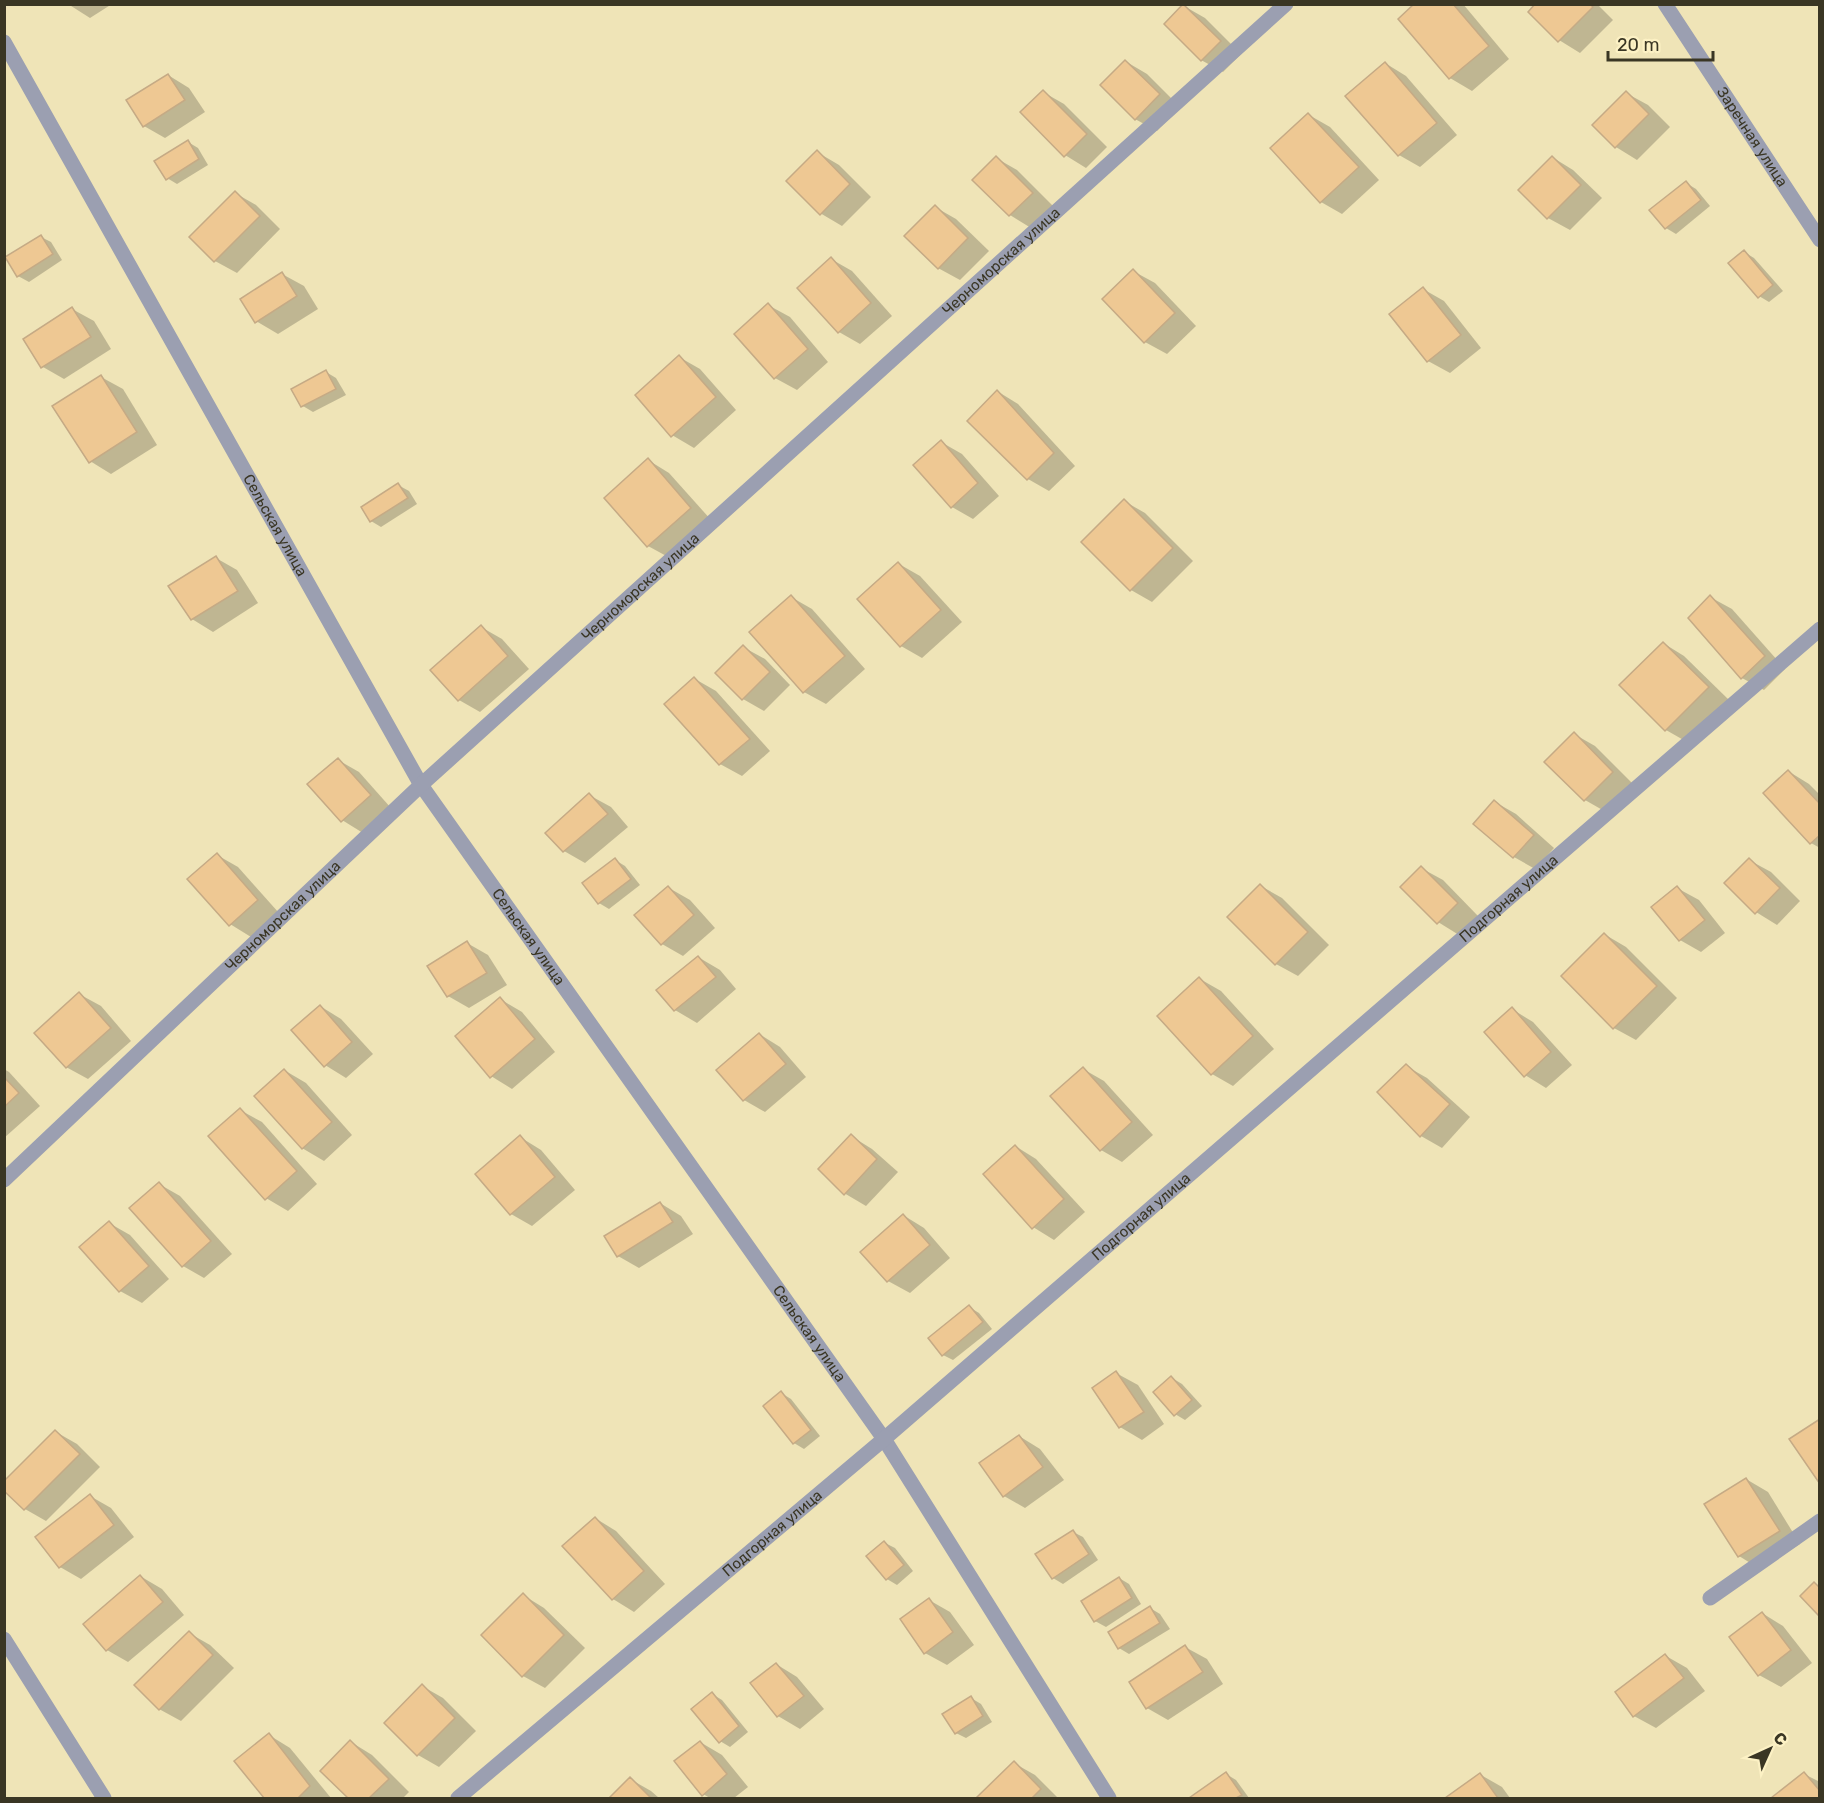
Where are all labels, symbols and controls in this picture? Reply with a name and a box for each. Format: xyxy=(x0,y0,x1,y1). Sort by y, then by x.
scale bar xyxy=(1608,24,1713,62)
text: 20 m xyxy=(1617,34,1659,56)
street label: Заречная улица xyxy=(1713,84,1792,190)
street label: Черноморская улица xyxy=(939,203,1064,319)
street label: Сельская улица xyxy=(239,471,311,579)
street label: Черноморская улица xyxy=(578,529,703,645)
street label: Подгорная улица xyxy=(1455,851,1562,946)
street label: Черноморская улица xyxy=(221,857,344,975)
street label: Сельская улица xyxy=(488,885,569,989)
street label: Подгорная улица xyxy=(1088,1169,1194,1264)
street label: Сельская улица xyxy=(769,1282,850,1385)
street label: Подгорная улица xyxy=(719,1486,826,1580)
north arrow xyxy=(1740,1719,1800,1779)
text: С xyxy=(1770,1728,1791,1749)

